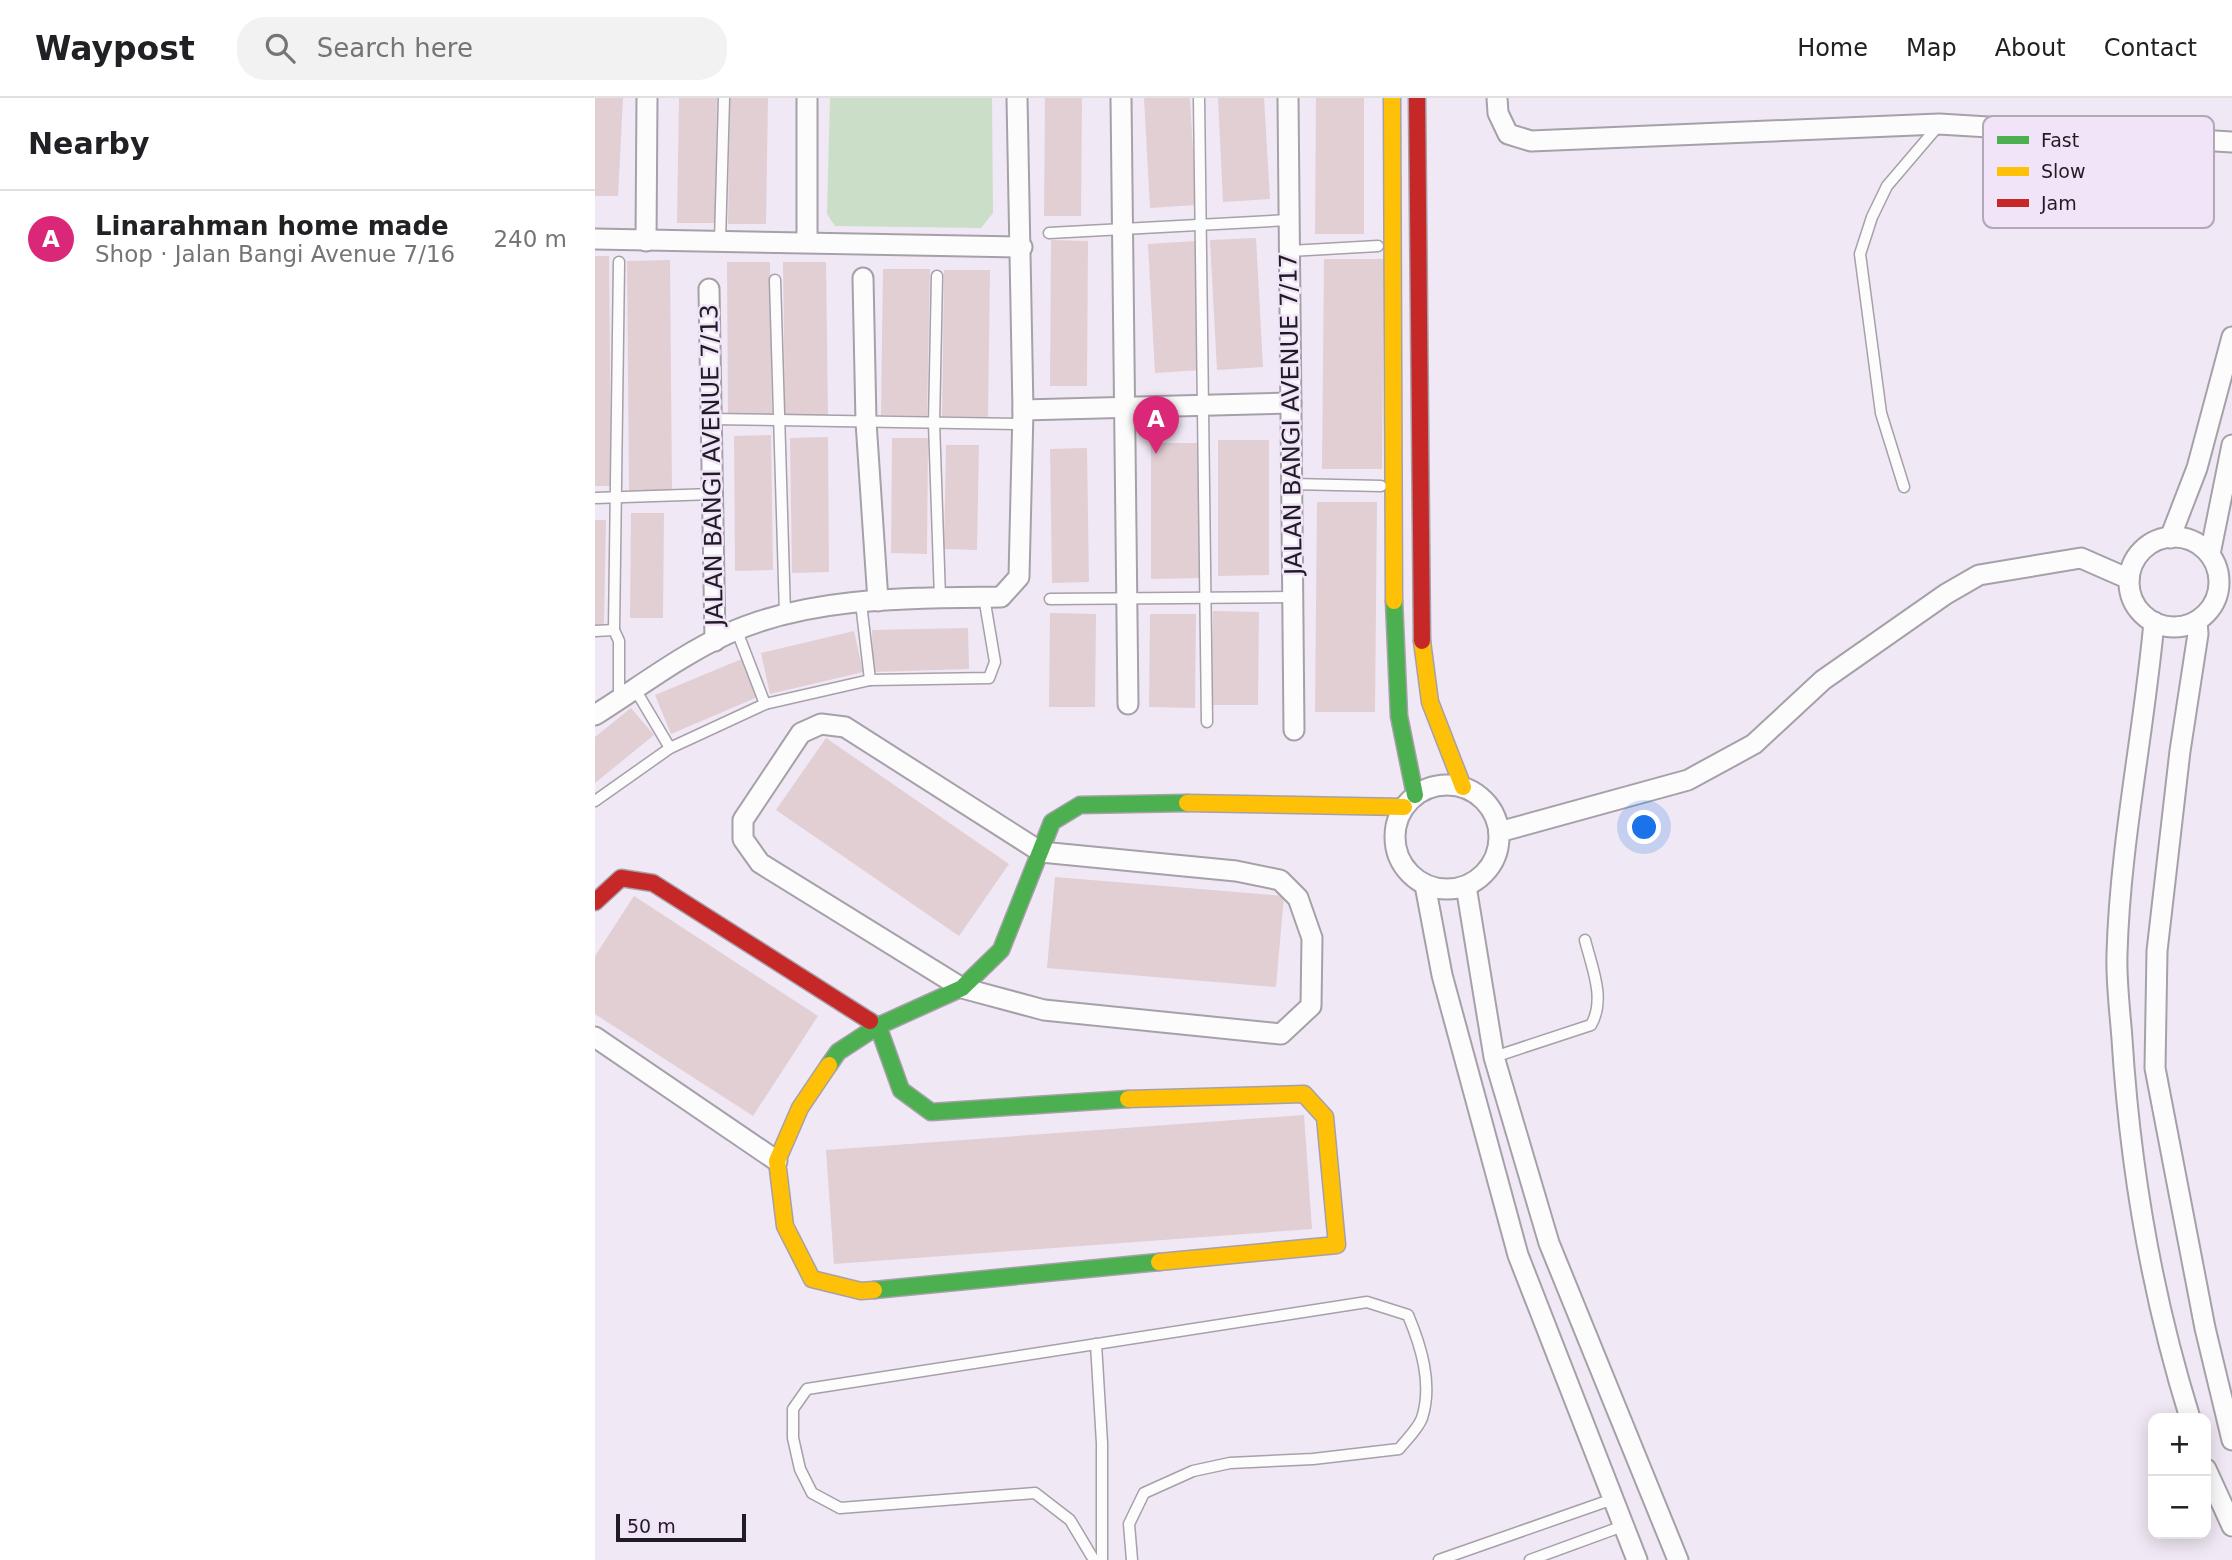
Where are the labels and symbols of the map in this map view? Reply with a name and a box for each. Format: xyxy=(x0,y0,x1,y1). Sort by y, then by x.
legend xyxy=(1983,116,2214,228)
text: Fast xyxy=(2041,129,2079,151)
text: Slow xyxy=(2041,160,2086,182)
text: Jam xyxy=(2040,192,2077,214)
street label: JALAN BANGI AVENUE 7/17 xyxy=(1274,253,1308,577)
street label: JALAN BANGI AVENUE 7/13 xyxy=(695,304,729,628)
pin: A xyxy=(1133,396,1179,454)
your location xyxy=(1627,810,1661,844)
scale bar xyxy=(616,1511,745,1543)

